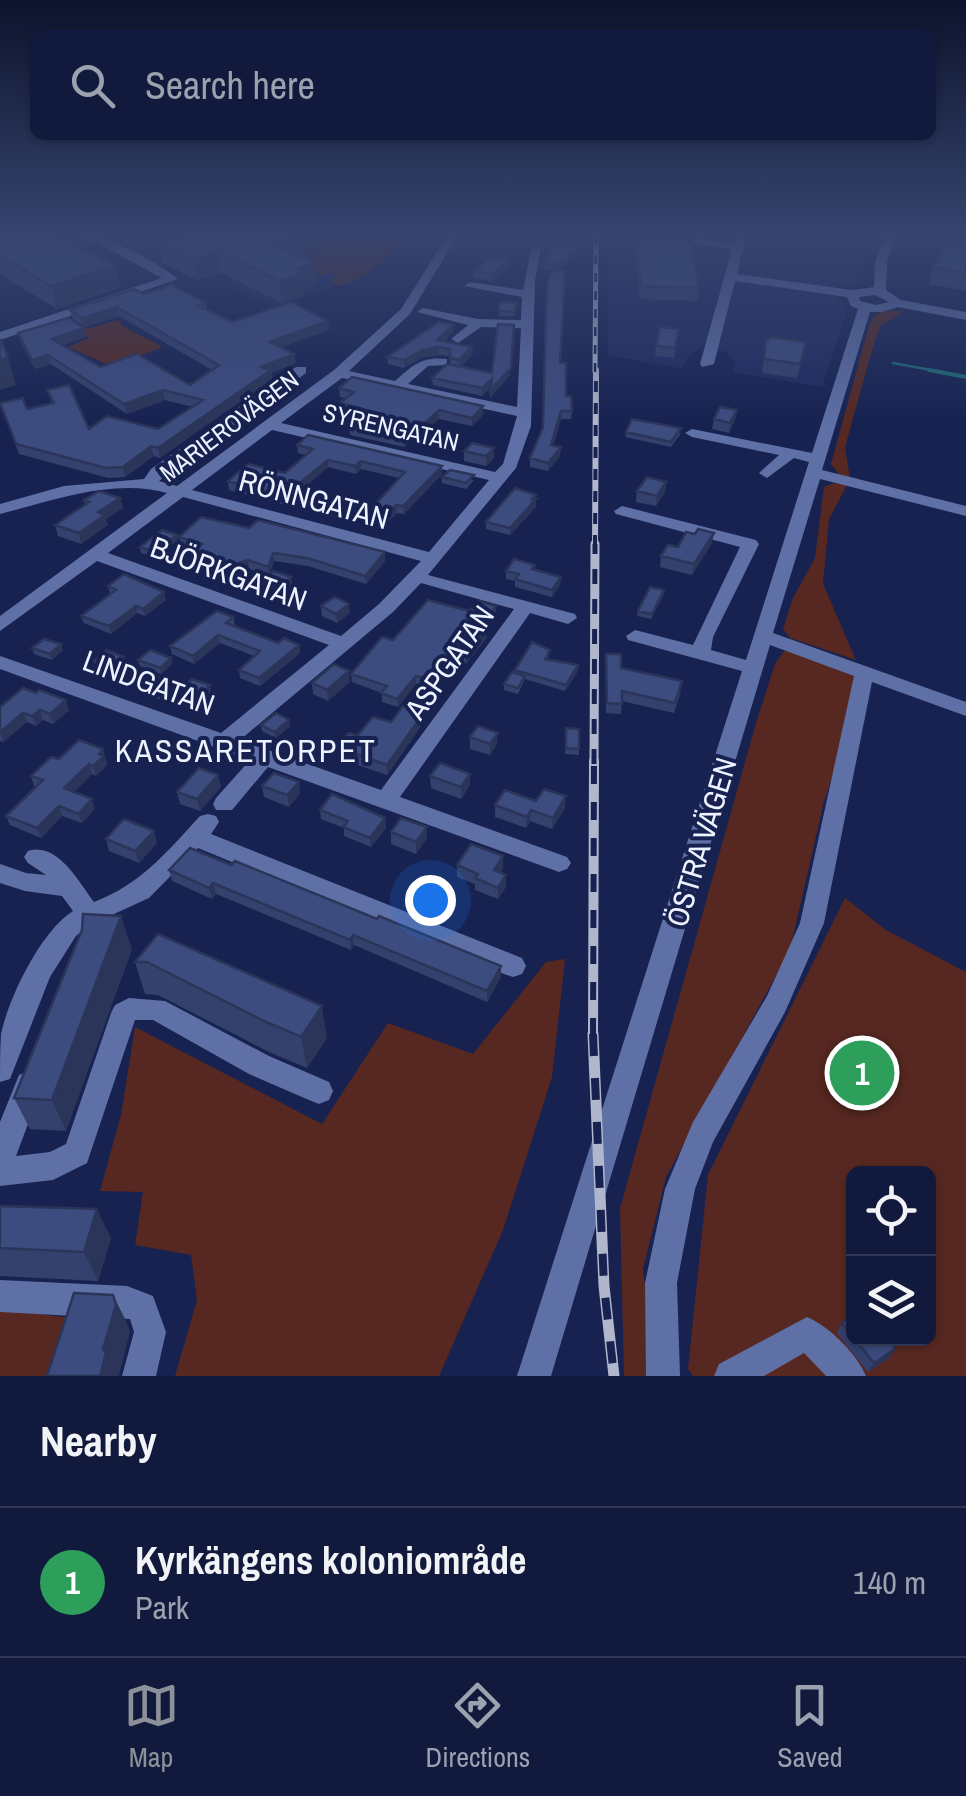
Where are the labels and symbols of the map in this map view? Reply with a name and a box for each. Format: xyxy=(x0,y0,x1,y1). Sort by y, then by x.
street label: MARIEROVÄGEN xyxy=(153,362,305,490)
street label: SYRENGATAN xyxy=(320,395,462,459)
street label: RÖNNGATAN xyxy=(235,460,393,538)
street label: BJÖRKGATAN xyxy=(145,526,313,620)
street label: ASPGATAN xyxy=(395,597,503,728)
street label: LINDGATAN xyxy=(78,640,220,724)
district label: KASSARETORPET xyxy=(115,729,377,772)
street label: ÖSTRA VÄGEN xyxy=(656,753,746,931)
your location xyxy=(405,875,456,926)
pin: 1 xyxy=(830,1036,894,1110)

